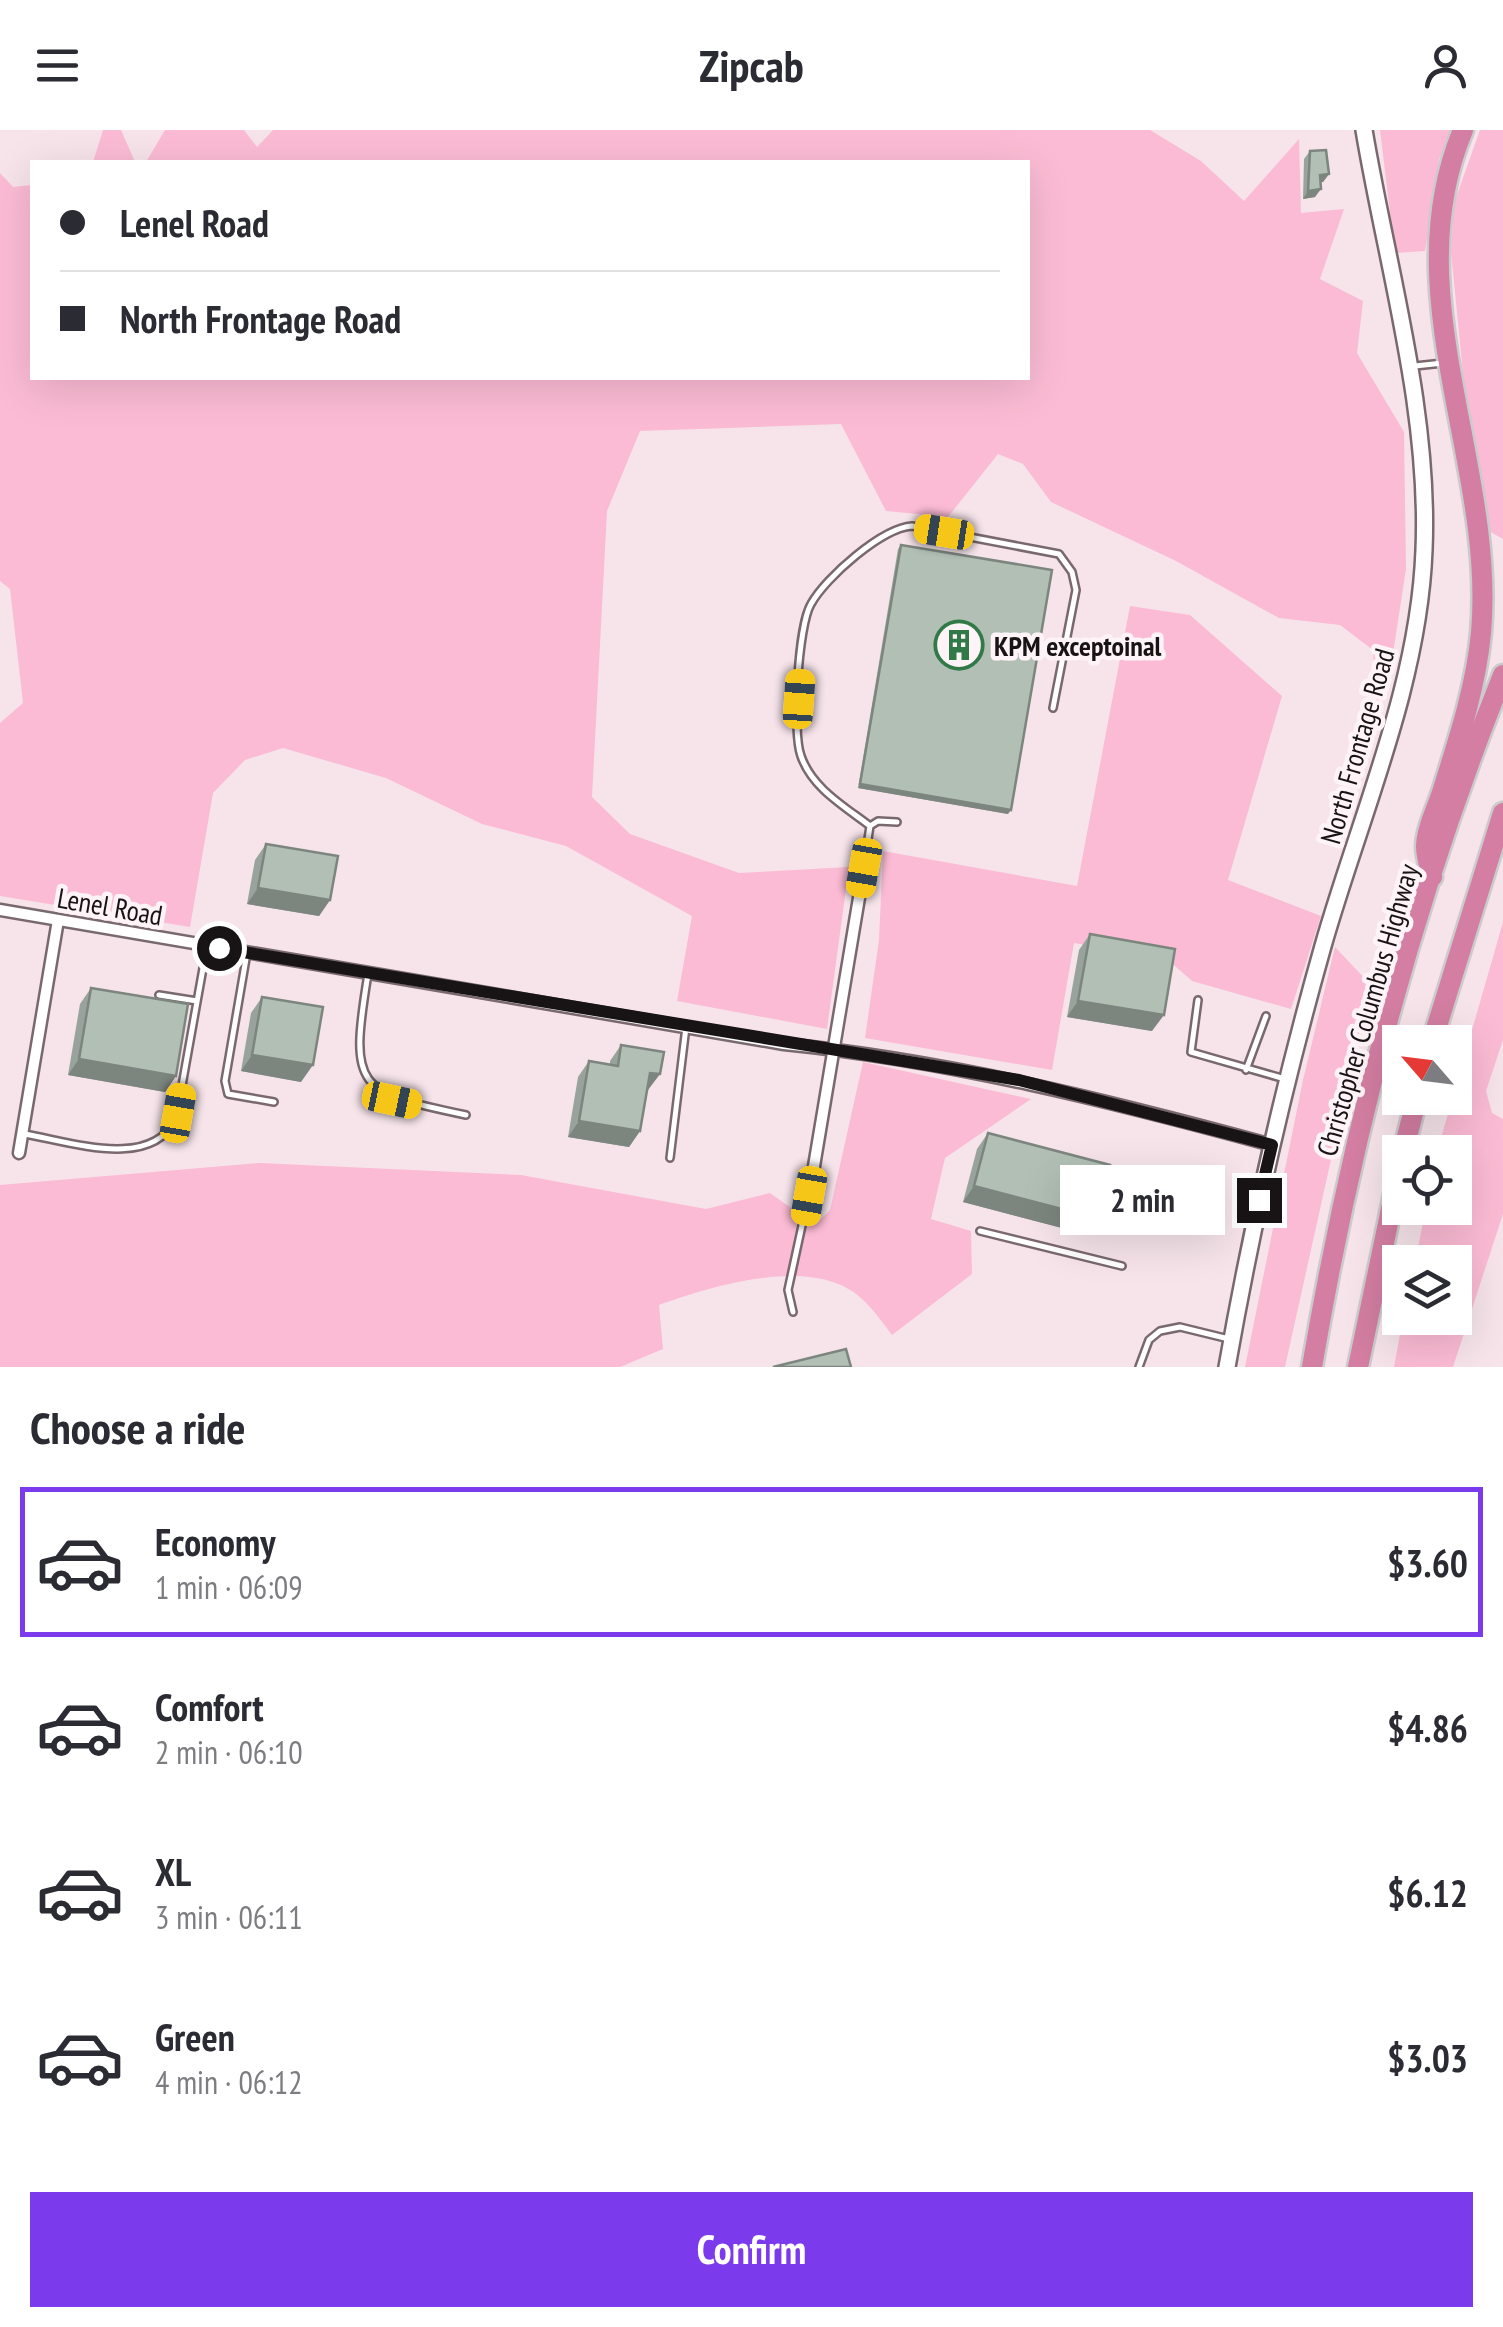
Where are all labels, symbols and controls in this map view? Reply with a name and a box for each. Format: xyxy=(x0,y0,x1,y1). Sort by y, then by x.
text: Zipcab xyxy=(699,36,804,94)
icon: menu xyxy=(30,38,85,93)
icon: person xyxy=(1418,38,1473,93)
text: Lenel Road xyxy=(120,198,269,247)
text: North Frontage Road xyxy=(120,294,401,343)
car xyxy=(912,512,976,552)
building icon: KPM exceptoinal xyxy=(933,619,985,671)
place label: KPM exceptoinal xyxy=(994,627,1161,664)
street label: North Frontage Road xyxy=(1311,644,1403,848)
car xyxy=(782,668,816,730)
car xyxy=(844,836,884,900)
street label: Christopher Columbus Highway xyxy=(1308,859,1427,1160)
street label: Lenel Road xyxy=(55,879,165,933)
route start xyxy=(197,926,242,971)
north arrow xyxy=(1382,1025,1472,1115)
map controls xyxy=(1382,1025,1472,1335)
car xyxy=(360,1079,424,1121)
car xyxy=(158,1081,198,1145)
button: locate xyxy=(1382,1135,1472,1225)
car xyxy=(789,1164,829,1228)
callout: 2 min xyxy=(1059,1165,1224,1235)
route end xyxy=(1237,1178,1282,1223)
text: 2 min xyxy=(1110,1179,1175,1221)
button: layers xyxy=(1382,1245,1472,1335)
text: Choose a ride xyxy=(30,1398,245,1456)
icon: car xyxy=(35,1517,125,1607)
text: Economy xyxy=(155,1517,275,1566)
text: $3.60 xyxy=(1387,1538,1468,1587)
text: 1 min · 06:09 xyxy=(155,1566,303,1608)
icon: car xyxy=(35,1682,125,1772)
text: Comfort xyxy=(155,1682,264,1731)
text: $4.86 xyxy=(1387,1703,1468,1752)
text: 2 min · 06:10 xyxy=(155,1731,303,1773)
icon: car xyxy=(35,1847,125,1937)
text: XL xyxy=(155,1847,191,1896)
text: $6.12 xyxy=(1387,1868,1468,1917)
text: 3 min · 06:11 xyxy=(155,1896,303,1938)
icon: car xyxy=(35,2012,125,2102)
text: Green xyxy=(155,2012,235,2061)
text: $3.03 xyxy=(1387,2033,1468,2082)
text: 4 min · 06:12 xyxy=(155,2061,303,2103)
button: Confirm xyxy=(30,2192,1473,2307)

